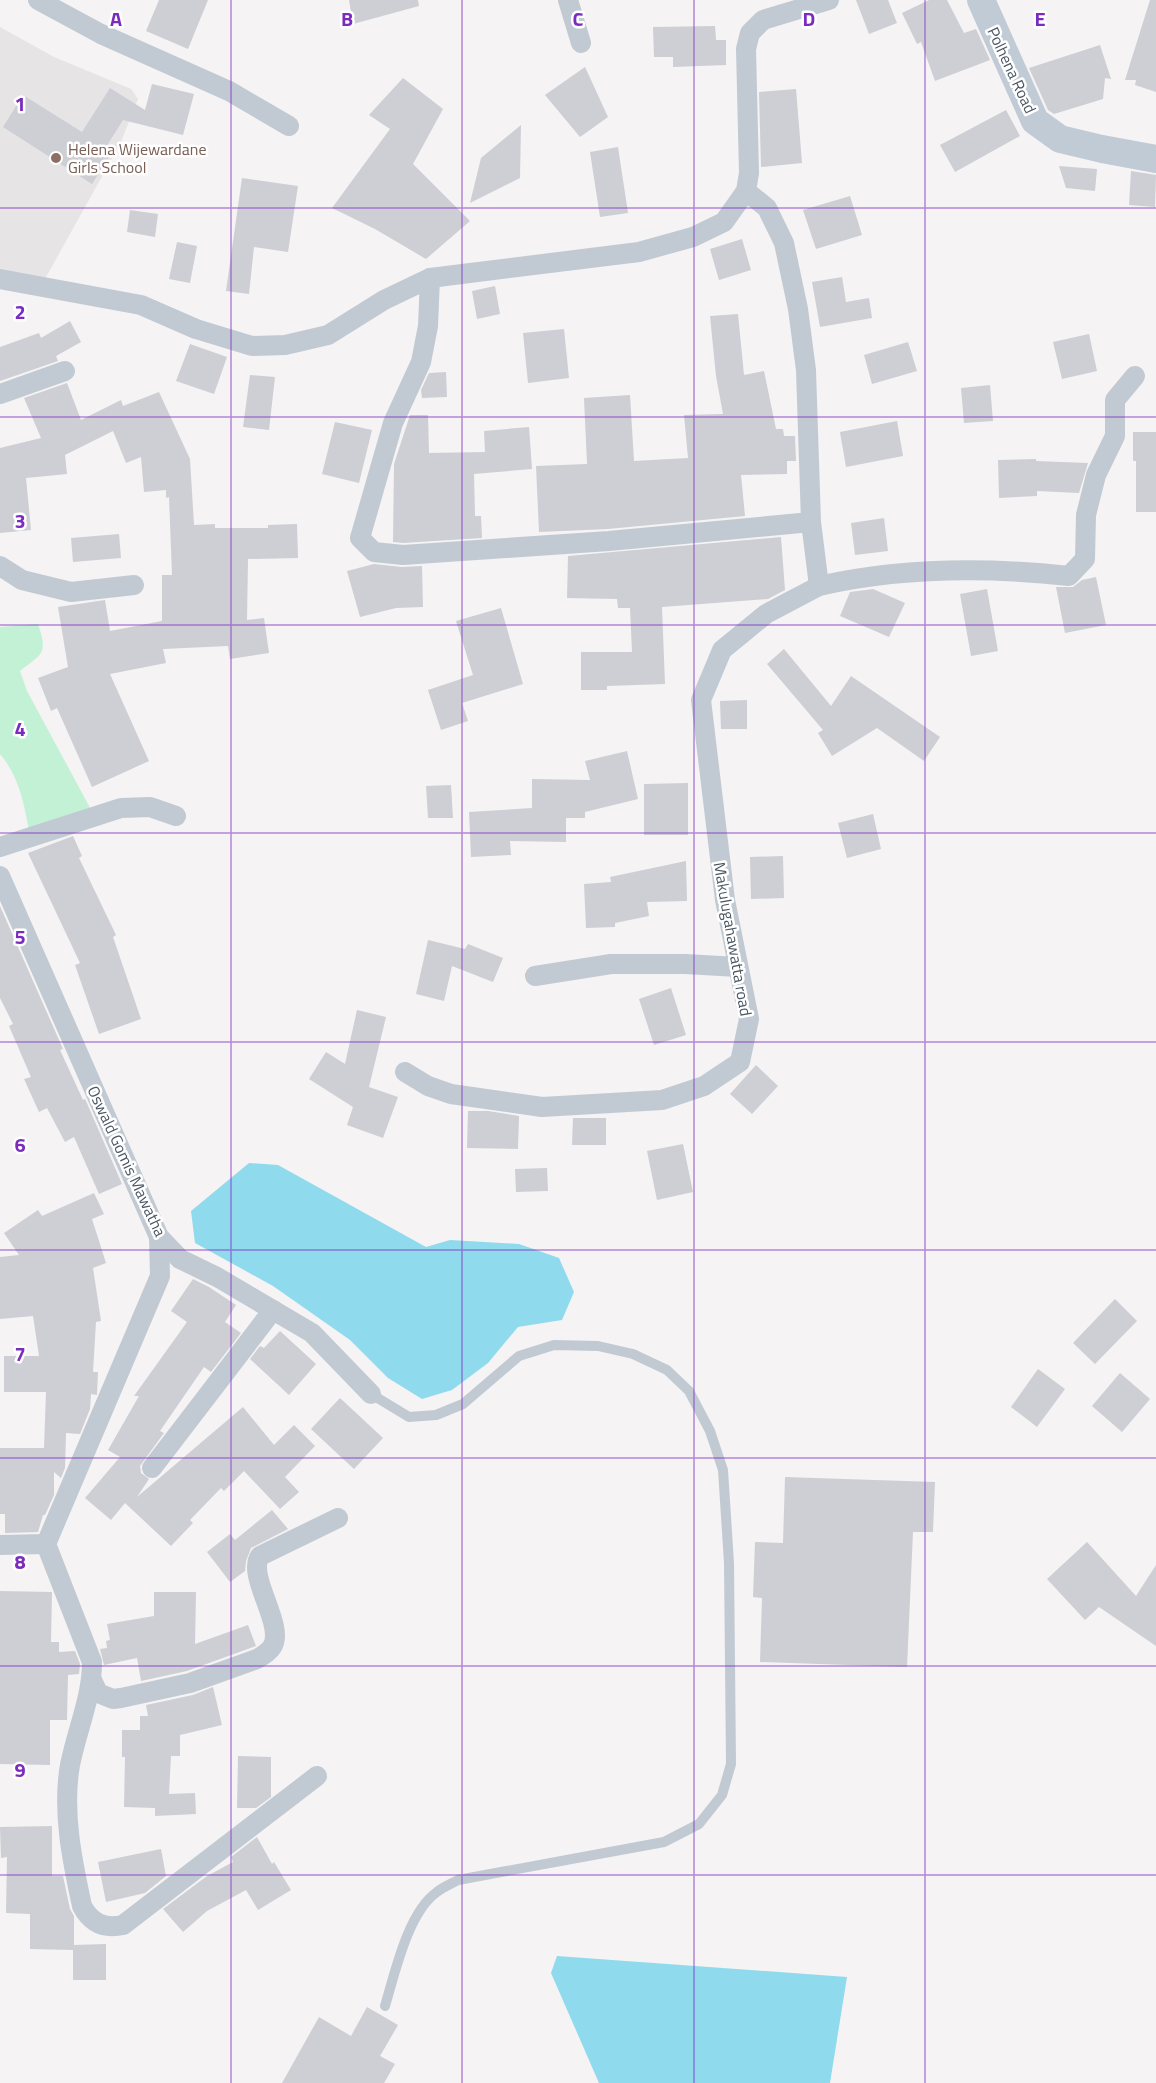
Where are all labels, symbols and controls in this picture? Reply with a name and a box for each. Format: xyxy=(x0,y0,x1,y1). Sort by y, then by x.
text: A xyxy=(110,3,122,34)
text: B xyxy=(341,3,353,34)
text: C xyxy=(573,3,584,34)
text: D xyxy=(803,3,815,34)
text: E xyxy=(1034,3,1046,34)
street label: Polhena Road xyxy=(981,23,1043,117)
text: 1 xyxy=(14,88,26,119)
place label: Helena Wijewardane Girls School xyxy=(68,137,207,179)
marker: Helena Wijewardane Girls School xyxy=(49,151,63,165)
text: 2 xyxy=(14,296,26,327)
text: 3 xyxy=(14,505,26,536)
text: 4 xyxy=(14,713,26,744)
street label: Makulugahawatta road xyxy=(708,860,758,1018)
text: 5 xyxy=(14,921,26,952)
street label: Oswald Gomis Mawatha xyxy=(82,1082,172,1240)
text: 6 xyxy=(14,1129,26,1160)
text: 7 xyxy=(14,1338,26,1369)
text: 8 xyxy=(14,1546,26,1577)
text: 9 xyxy=(14,1754,26,1785)

